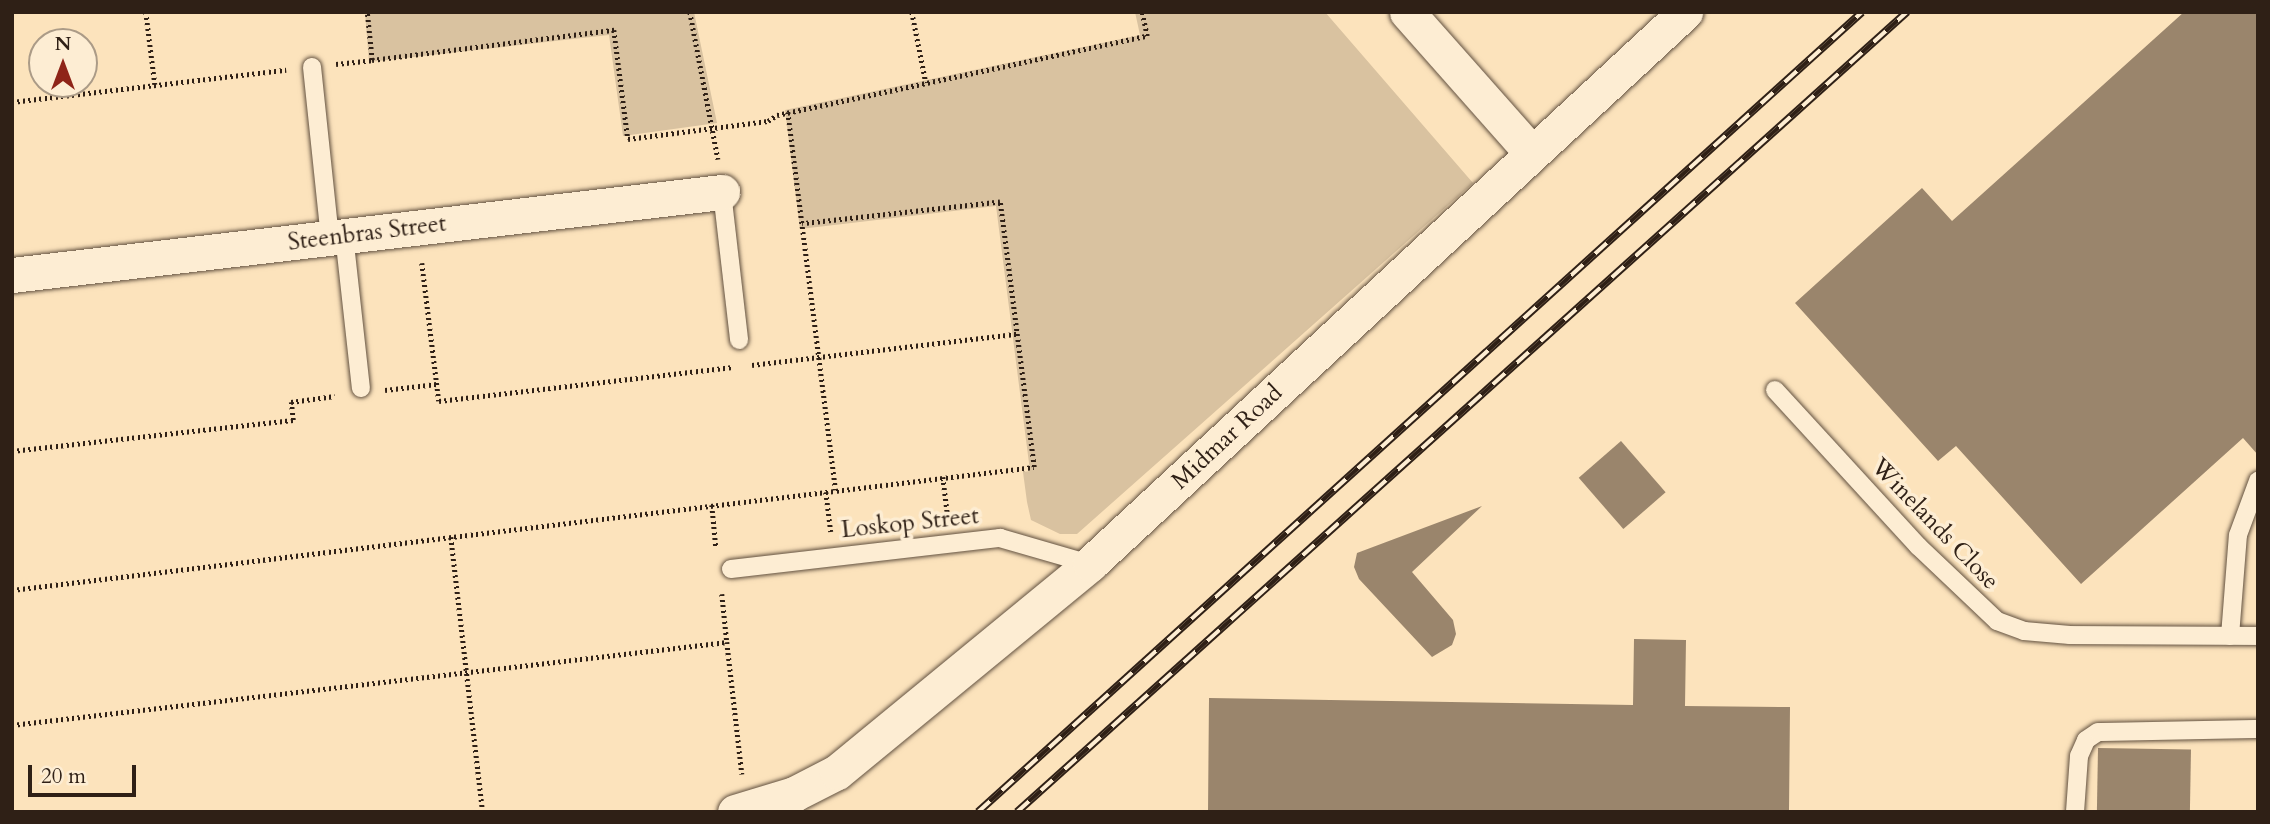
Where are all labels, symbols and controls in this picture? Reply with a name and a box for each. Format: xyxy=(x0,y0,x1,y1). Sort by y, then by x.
north arrow xyxy=(28,28,98,98)
text: N xyxy=(55,31,71,57)
street label: Steenbras Street xyxy=(286,209,448,257)
street label: Midmar Road xyxy=(1166,378,1288,496)
street label: Winelands Close xyxy=(1865,452,2005,596)
street label: Loskop Street xyxy=(840,501,980,545)
scale bar xyxy=(32,750,140,794)
text: 20 m xyxy=(41,762,86,791)

